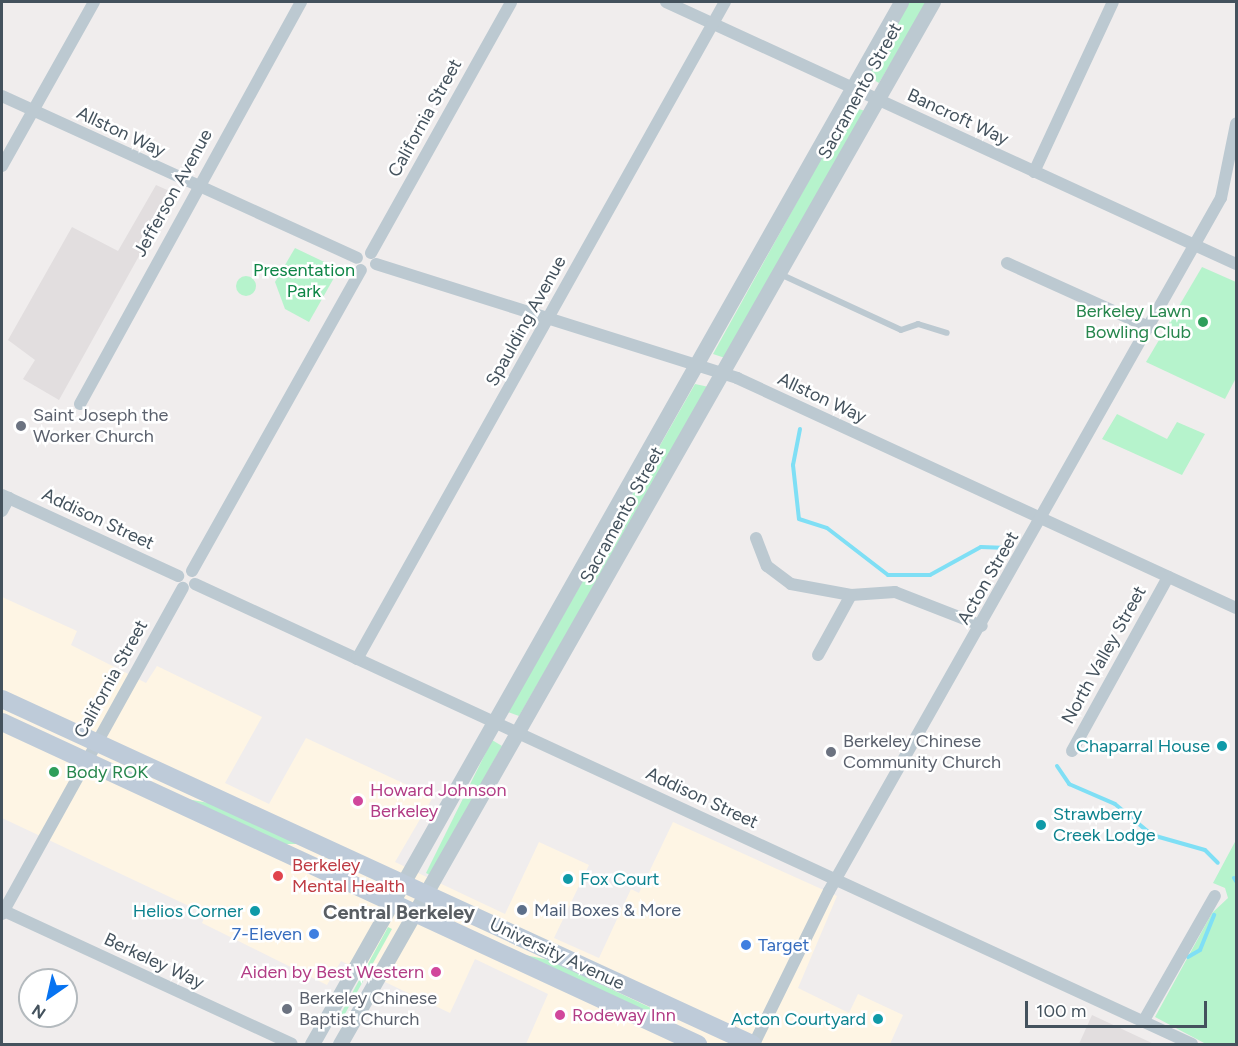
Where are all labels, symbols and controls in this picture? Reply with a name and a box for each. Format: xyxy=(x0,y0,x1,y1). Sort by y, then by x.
street label: Sacramento Street xyxy=(814,19,906,163)
street label: California Street xyxy=(384,55,466,181)
street label: Bancroft Way xyxy=(904,84,1012,150)
street label: Allston Way xyxy=(73,102,169,162)
street label: Jefferson Avenue xyxy=(129,125,217,261)
street label: Spaulding Avenue xyxy=(481,252,571,390)
park label: Presentation Park xyxy=(253,260,355,302)
place label: Berkeley Lawn Bowling Club xyxy=(1076,301,1191,344)
marker: Berkeley Lawn Bowling Club xyxy=(1196,315,1210,329)
street label: Allston Way xyxy=(774,368,870,428)
place label: Saint Joseph the Worker Church xyxy=(33,405,168,448)
marker: Saint Joseph the Worker Church xyxy=(14,419,28,433)
street label: Sacramento Street xyxy=(576,443,668,587)
street label: Addison Street xyxy=(39,484,157,554)
street label: Acton Street xyxy=(953,528,1023,628)
street label: North Valley Street xyxy=(1057,582,1151,728)
street label: California Street xyxy=(70,616,152,742)
place label: Berkeley Chinese Community Church xyxy=(843,731,1001,774)
place label: Chaparral House xyxy=(1076,735,1210,757)
marker: Chaparral House xyxy=(1215,739,1229,753)
marker: Berkeley Chinese Community Church xyxy=(824,745,838,759)
place label: Body ROK xyxy=(66,761,148,783)
street label: Addison Street xyxy=(643,763,761,833)
marker: Body ROK xyxy=(47,765,61,779)
place label: Howard Johnson Berkeley xyxy=(370,780,507,822)
marker: Howard Johnson Berkeley xyxy=(351,794,365,808)
place label: Strawberry Creek Lodge xyxy=(1053,804,1156,846)
marker: Strawberry Creek Lodge xyxy=(1034,818,1048,832)
place label: Berkeley Mental Health xyxy=(292,855,405,898)
marker: Berkeley Mental Health xyxy=(269,867,287,885)
place label: Fox Court xyxy=(580,868,659,890)
marker: Fox Court xyxy=(561,872,575,886)
place label: Mail Boxes & More xyxy=(534,899,681,921)
place label: Helios Corner xyxy=(133,900,243,922)
district label: Central Berkeley xyxy=(323,900,475,924)
marker: Mail Boxes & More xyxy=(515,903,529,917)
marker: Helios Corner xyxy=(248,904,262,918)
street label: University Avenue xyxy=(486,913,628,995)
place label: 7-Eleven xyxy=(232,923,302,945)
marker: 7-Eleven xyxy=(307,927,321,941)
street label: Berkeley Way xyxy=(101,928,207,994)
place label: Target xyxy=(758,934,809,956)
marker: Target xyxy=(739,938,753,952)
place label: Aiden by Best Western xyxy=(241,961,424,983)
marker: Aiden by Best Western xyxy=(429,965,443,979)
north arrow xyxy=(18,968,78,1028)
place label: Berkeley Chinese Baptist Church xyxy=(299,988,437,1030)
scale bar xyxy=(1028,989,1210,1027)
text: N xyxy=(28,1000,49,1023)
text: 100 m xyxy=(1036,1000,1086,1022)
marker: Berkeley Chinese Baptist Church xyxy=(280,1002,294,1016)
place label: Rodeway Inn xyxy=(572,1004,676,1026)
marker: Rodeway Inn xyxy=(553,1008,567,1022)
place label: Acton Courtyard xyxy=(731,1008,866,1030)
marker: Acton Courtyard xyxy=(871,1012,885,1026)

